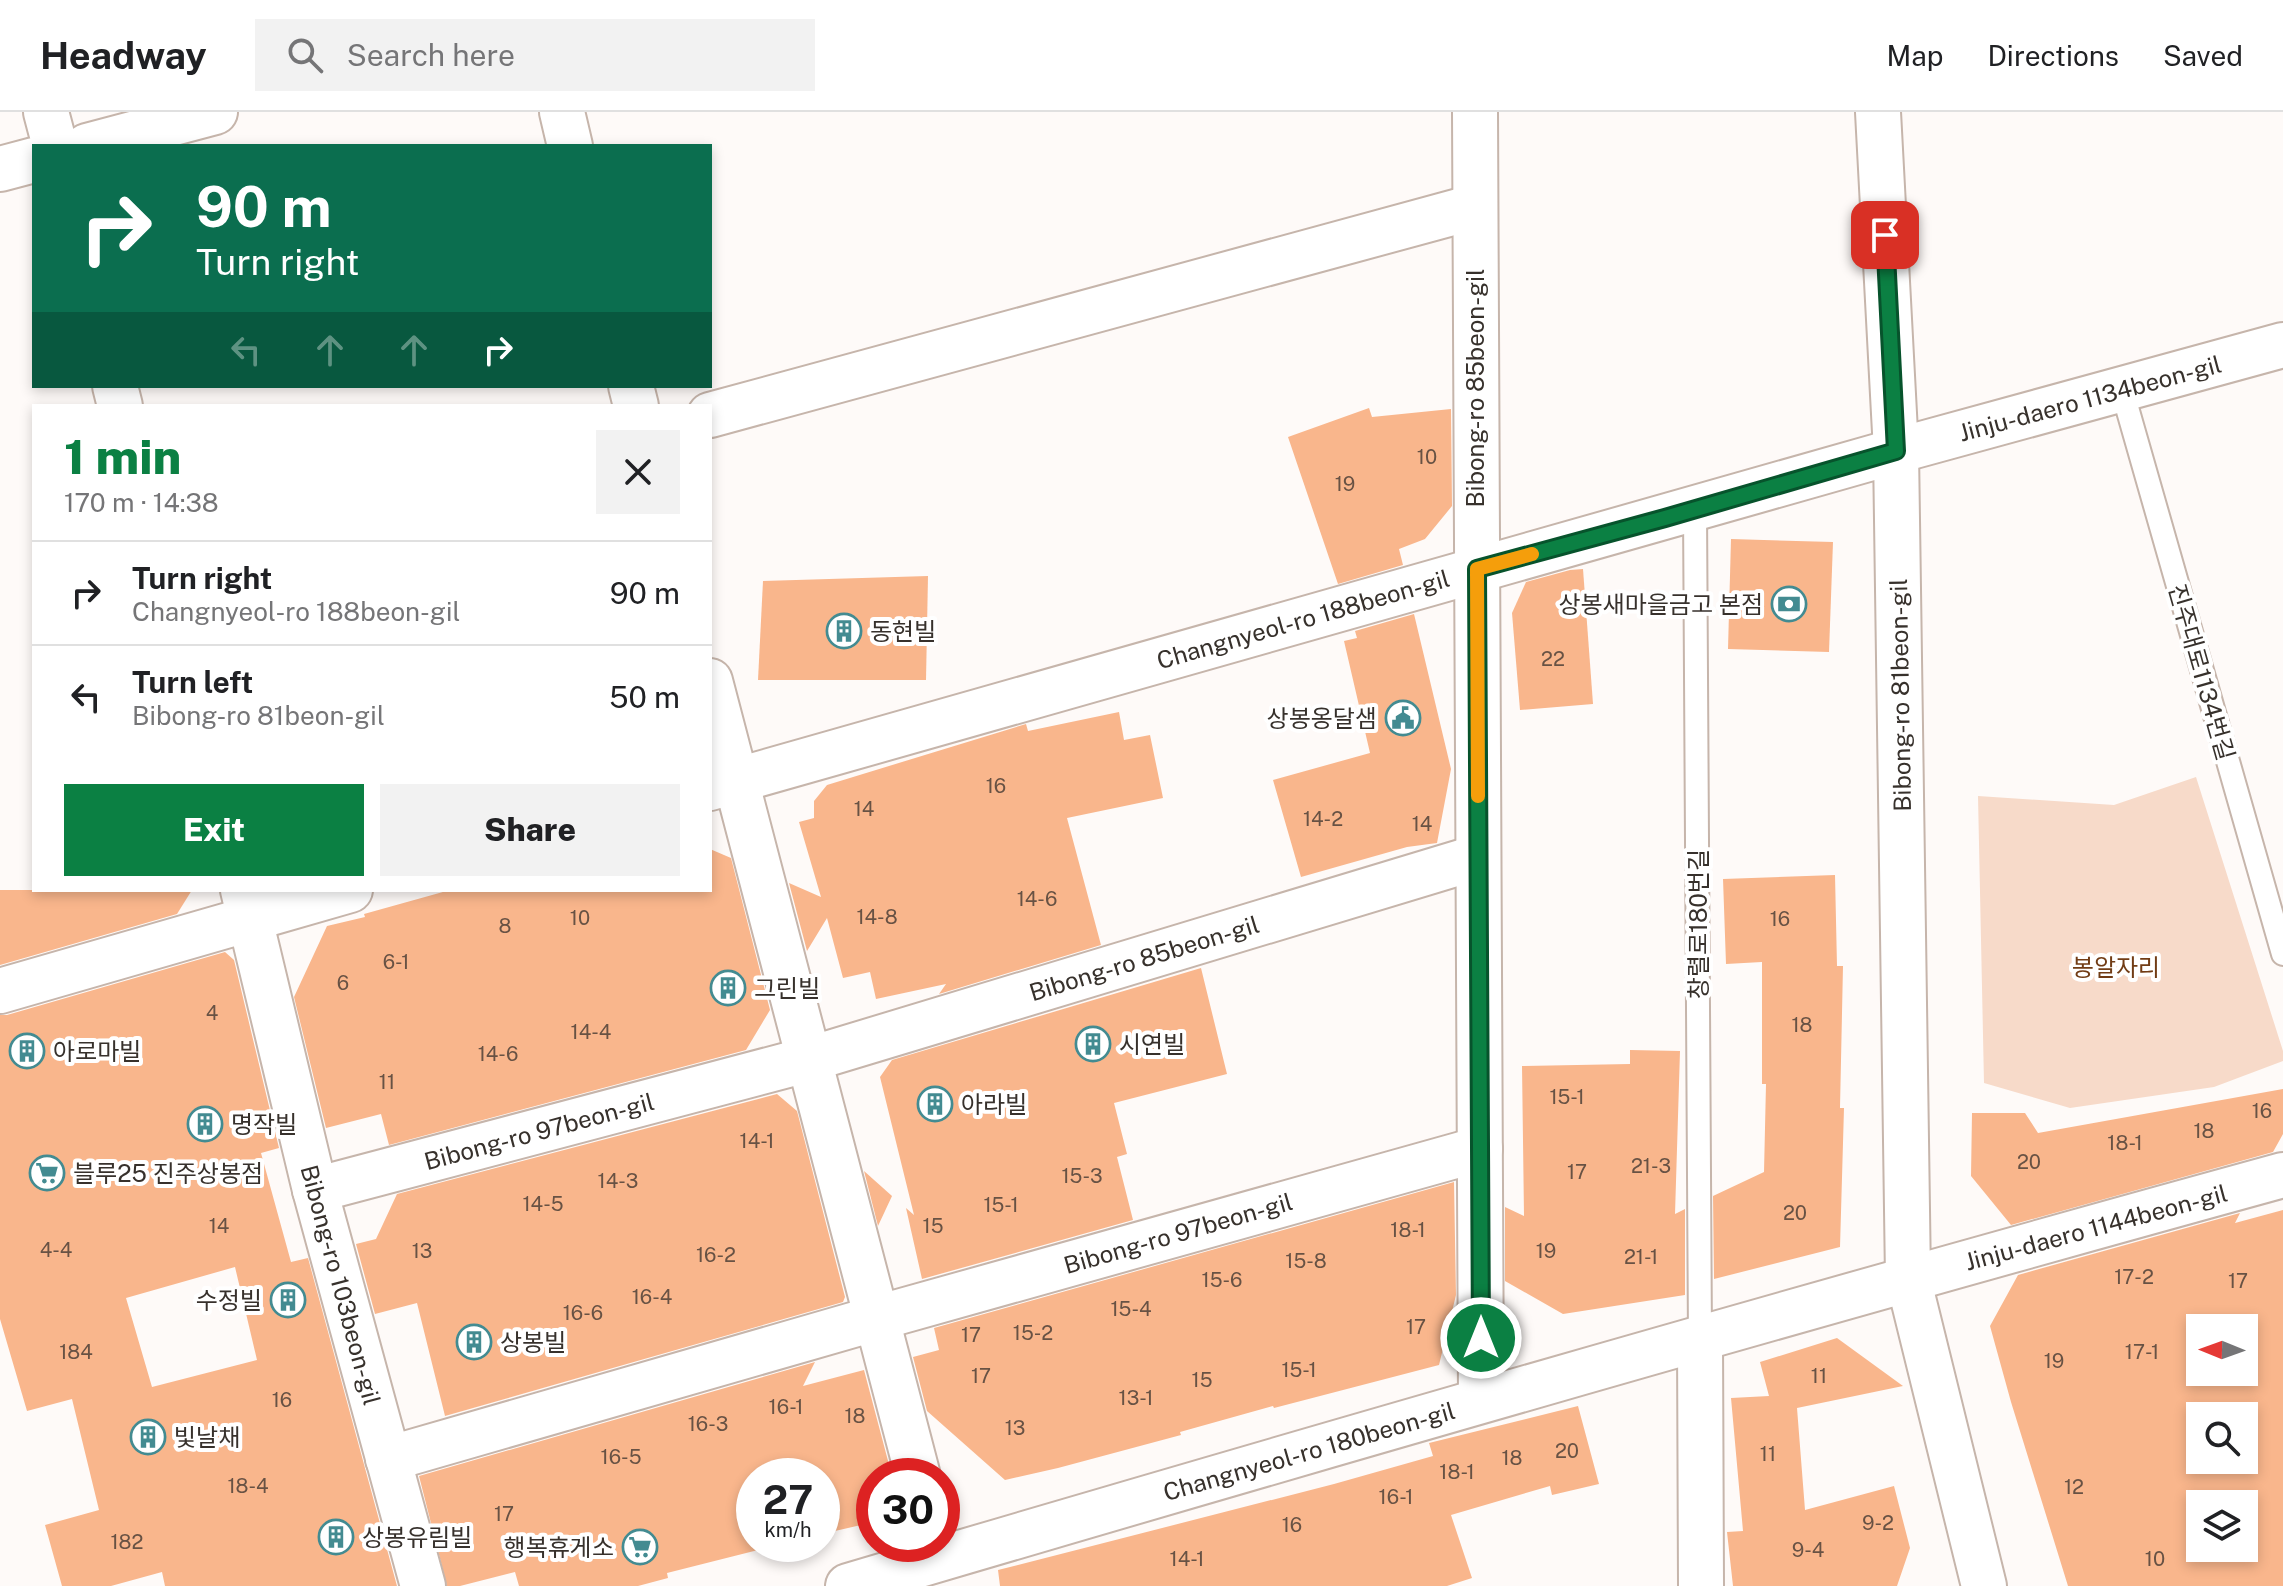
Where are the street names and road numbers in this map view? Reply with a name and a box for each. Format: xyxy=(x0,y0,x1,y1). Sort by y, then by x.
street label: Bibong-ro 85beon-gil xyxy=(1461,269,1489,507)
street label: Jinju-daero 1134beon-gil xyxy=(1956,349,2224,447)
street label: Changnyeol-ro 188beon-gil xyxy=(1153,564,1453,674)
street label: Bibong-ro 81beon-gil xyxy=(1884,578,1916,812)
street label: 진주대로1134번길 xyxy=(2163,581,2241,763)
street label: 창렬로180번길 xyxy=(1684,849,1712,999)
street label: Bibong-ro 85beon-gil xyxy=(1026,910,1262,1006)
street label: Bibong-ro 97beon-gil xyxy=(421,1087,657,1175)
street label: Bibong-ro 103beon-gil xyxy=(295,1162,387,1408)
street label: Jinju-daero 1144beon-gil xyxy=(1962,1178,2230,1276)
street label: Bibong-ro 97beon-gil xyxy=(1060,1187,1296,1279)
street label: Changnyeol-ro 180beon-gil xyxy=(1160,1396,1458,1506)

